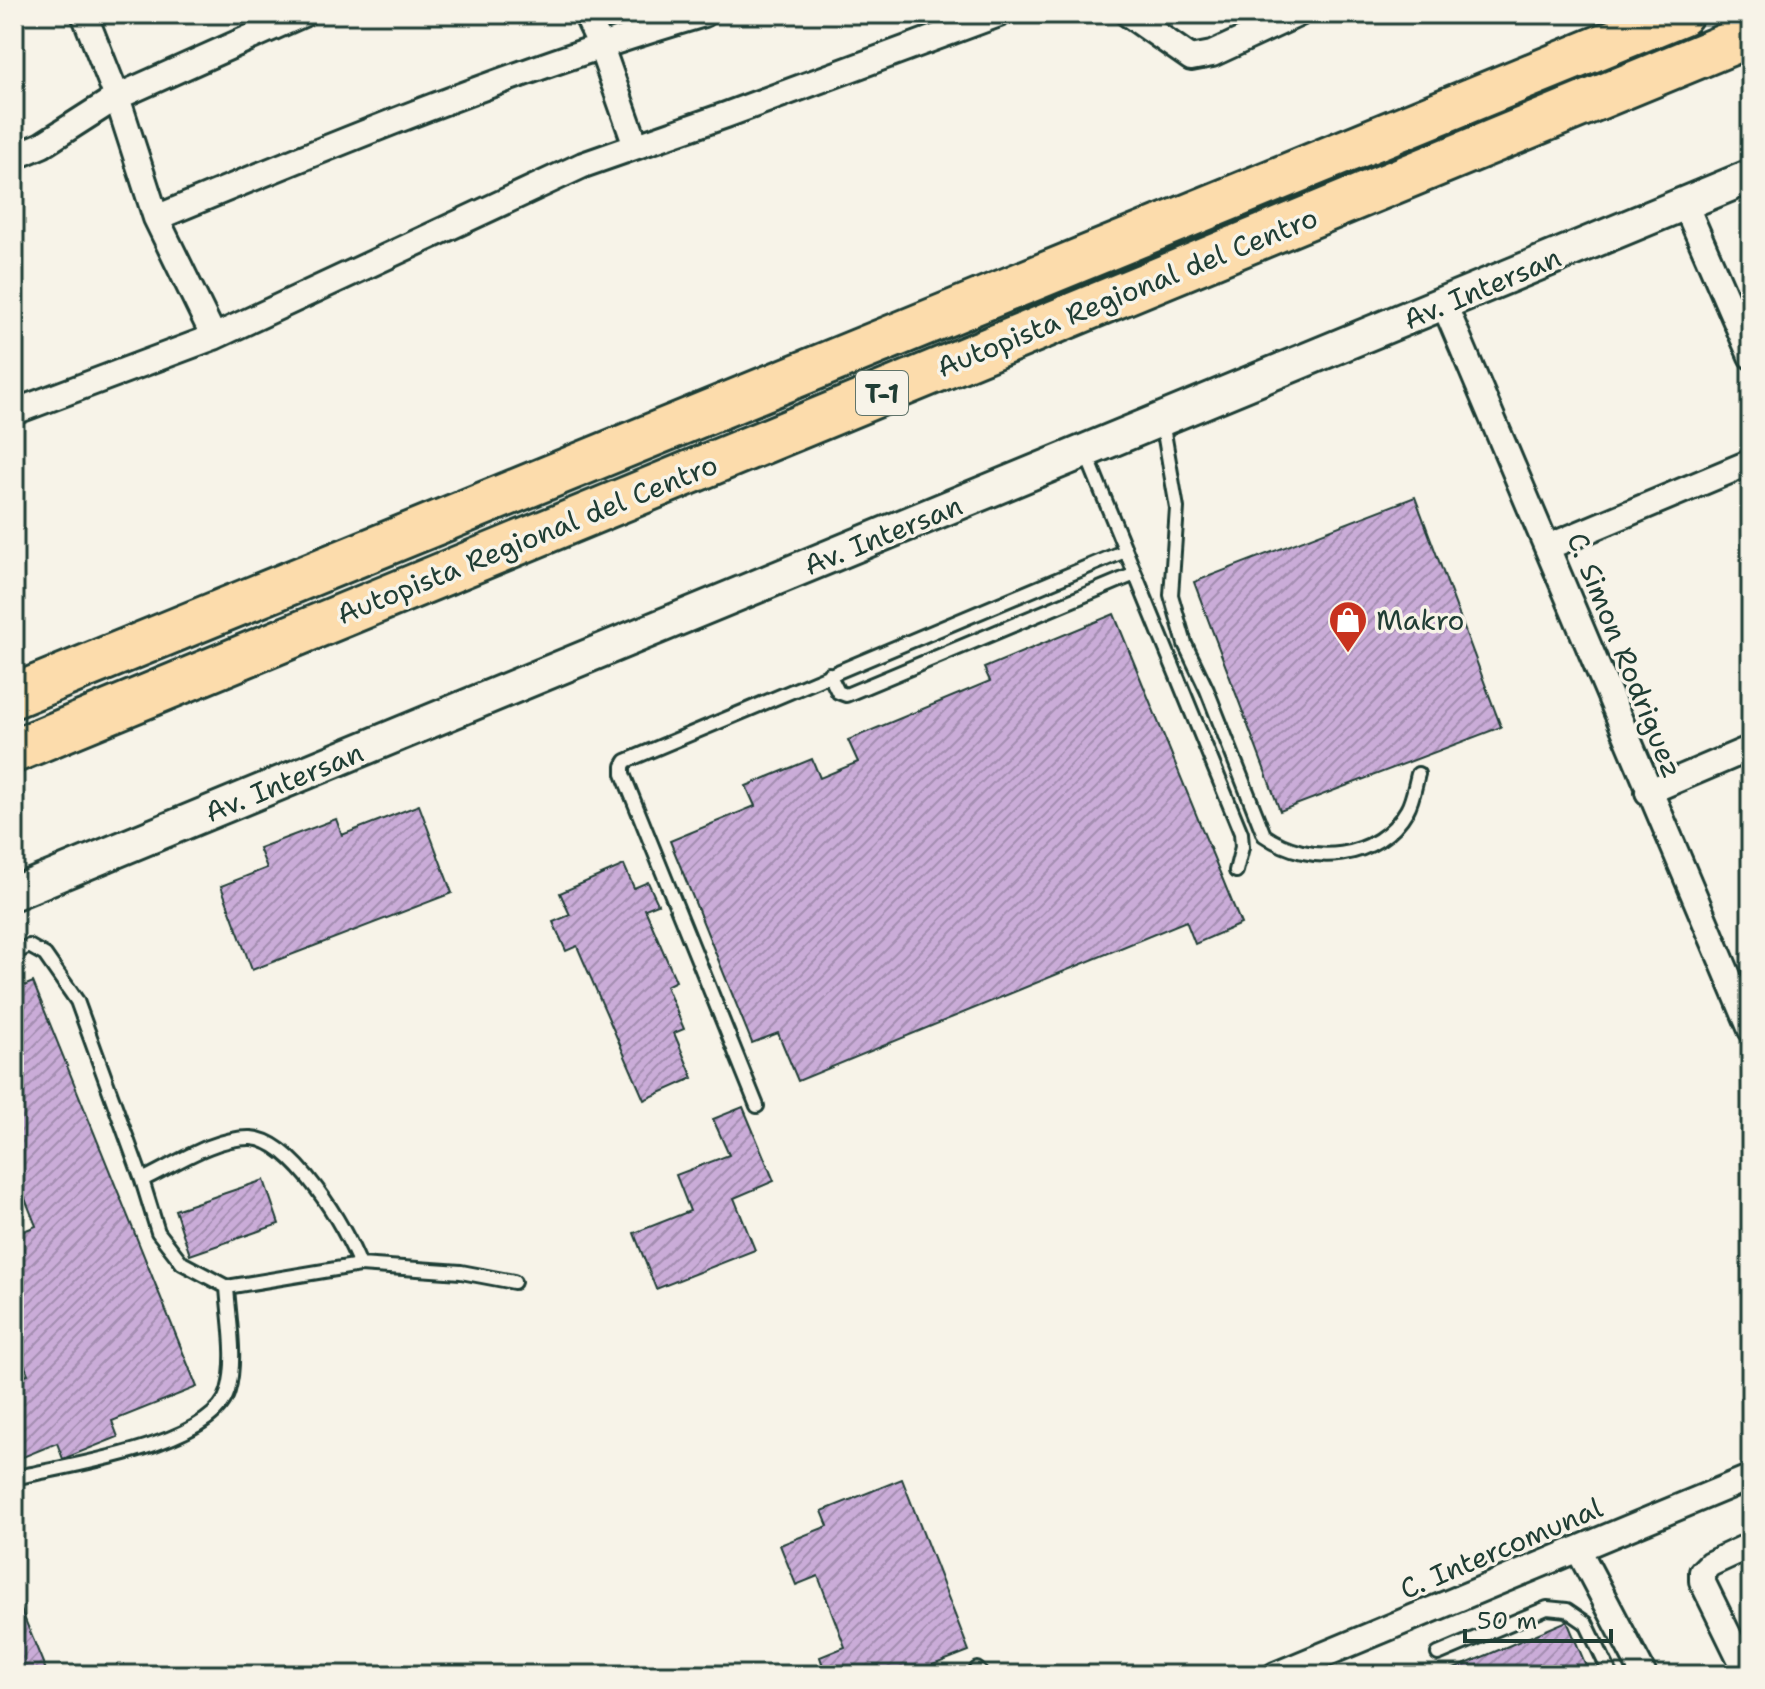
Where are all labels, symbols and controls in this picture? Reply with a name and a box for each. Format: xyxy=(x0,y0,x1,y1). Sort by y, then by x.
street label: Autopista Regional del Centro xyxy=(931,198,1323,386)
street label: Av. Intersan xyxy=(1397,238,1567,338)
road number: T-1 xyxy=(856,371,908,415)
street label: Autopista Regional del Centro xyxy=(331,445,723,633)
street label: Av. Intersan xyxy=(798,486,968,584)
street label: C. Simon Rodriguez xyxy=(1558,527,1692,783)
shop icon: Makro xyxy=(1327,599,1369,654)
place label: Makro xyxy=(1376,601,1464,639)
street label: Av. Intersan xyxy=(199,733,369,831)
street label: C. Intercomunal xyxy=(1394,1488,1609,1608)
scale bar xyxy=(1465,1593,1611,1643)
text: 50 m xyxy=(1477,1605,1537,1637)

